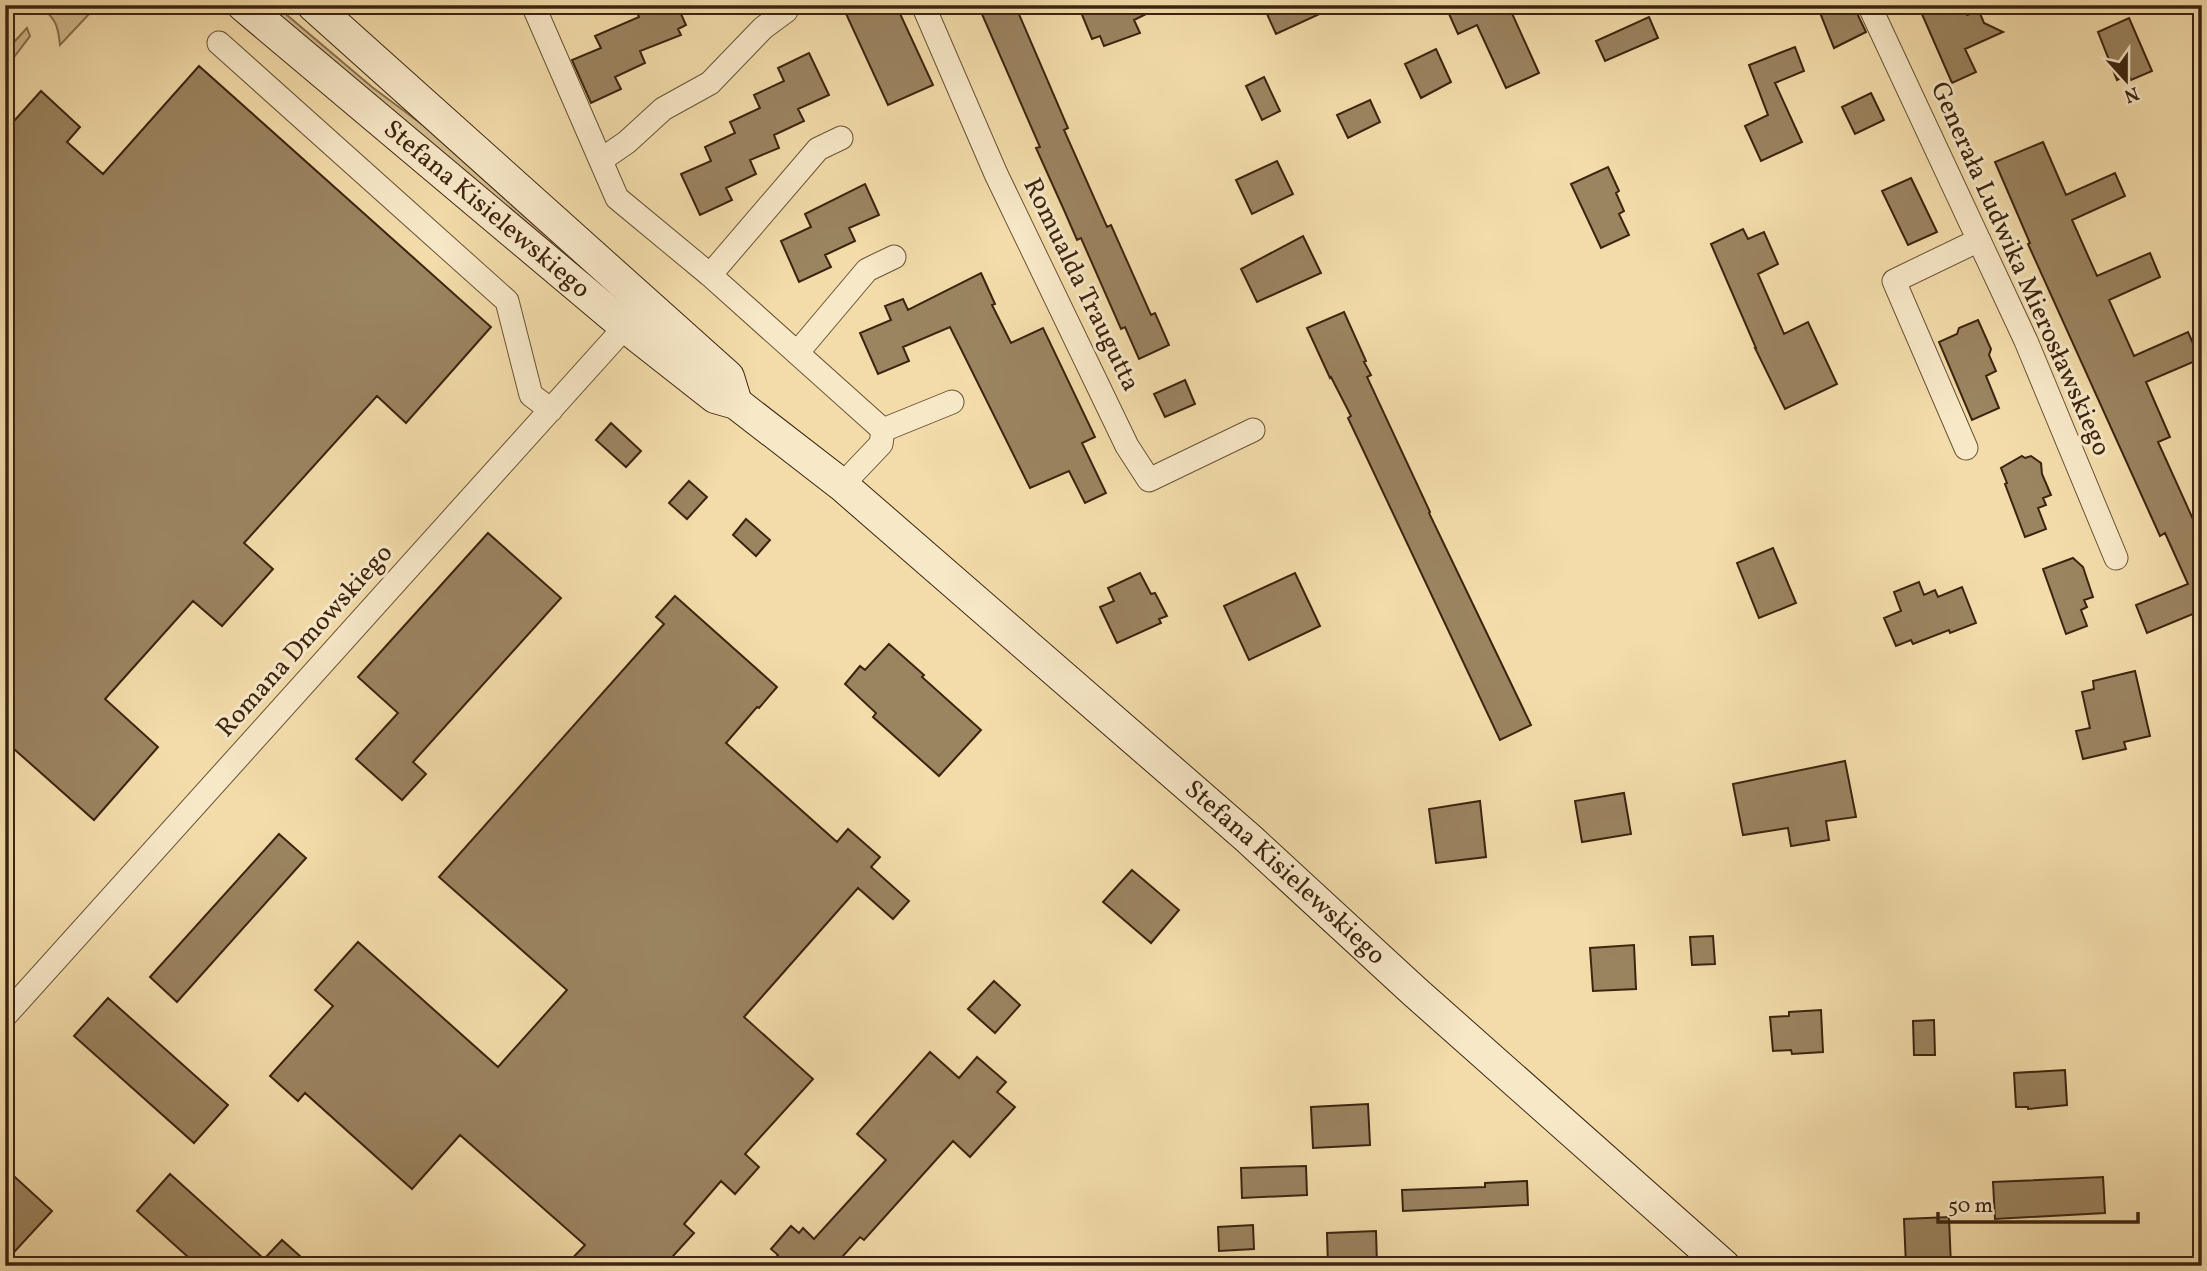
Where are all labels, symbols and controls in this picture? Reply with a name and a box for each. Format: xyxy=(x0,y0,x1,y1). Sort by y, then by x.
north arrow xyxy=(2092,46,2162,116)
street label: Generała Ludwika Mierosławskiego xyxy=(1921,76,2119,462)
text: N xyxy=(2120,79,2142,109)
street label: Stefana Kisielewskiego xyxy=(375,112,598,307)
street label: Romualda Traugutta xyxy=(1014,172,1148,398)
street label: Romana Dmowskiego xyxy=(208,536,402,746)
street label: Stefana Kisielewskiego xyxy=(1176,772,1393,974)
scale bar xyxy=(1938,1180,2137,1224)
text: 50 m xyxy=(1948,1192,1993,1221)

